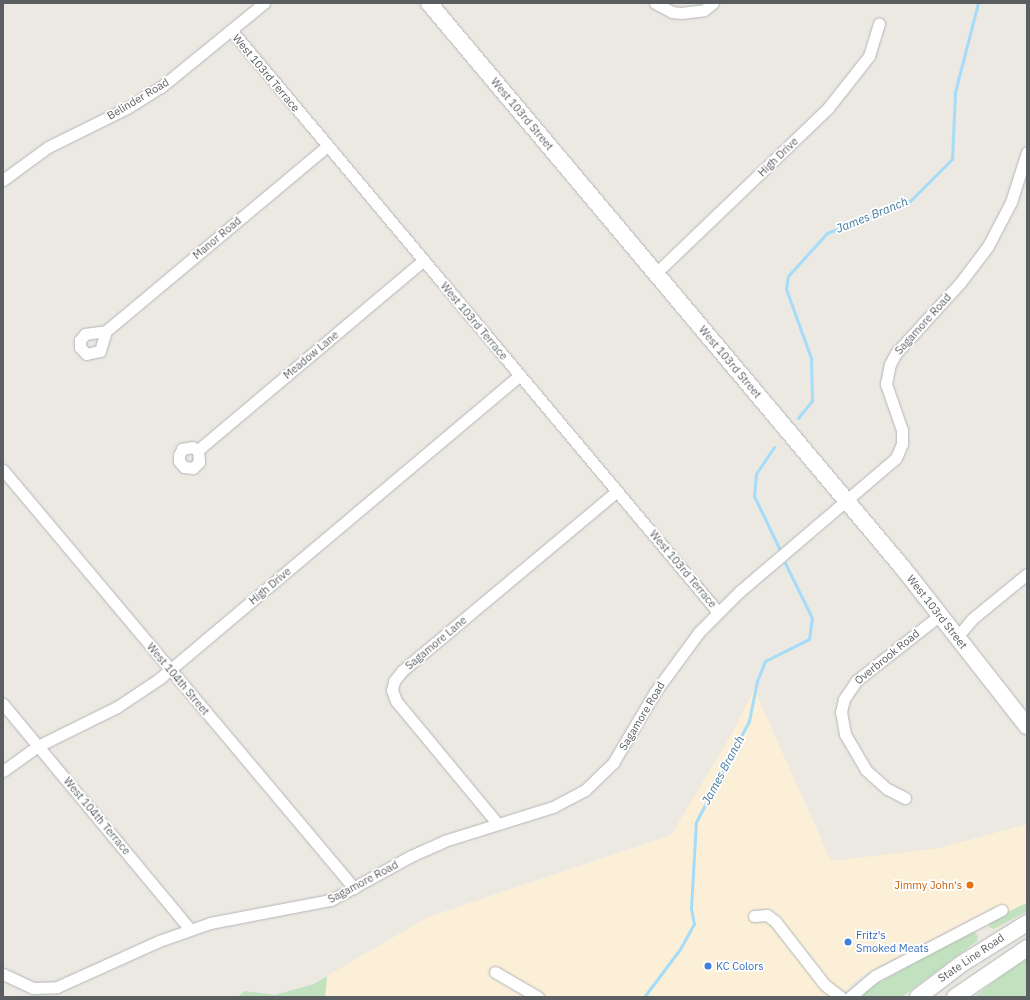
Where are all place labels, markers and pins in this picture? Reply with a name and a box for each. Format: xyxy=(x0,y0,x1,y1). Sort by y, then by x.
place label: Jimmy John's xyxy=(894,878,962,892)
marker: Jimmy John's xyxy=(965,880,975,890)
place label: Fritz's Smoked Meats xyxy=(856,929,929,955)
marker: Fritz's Smoked Meats xyxy=(843,937,853,947)
place label: KC Colors xyxy=(716,959,764,973)
marker: KC Colors xyxy=(703,961,713,971)

